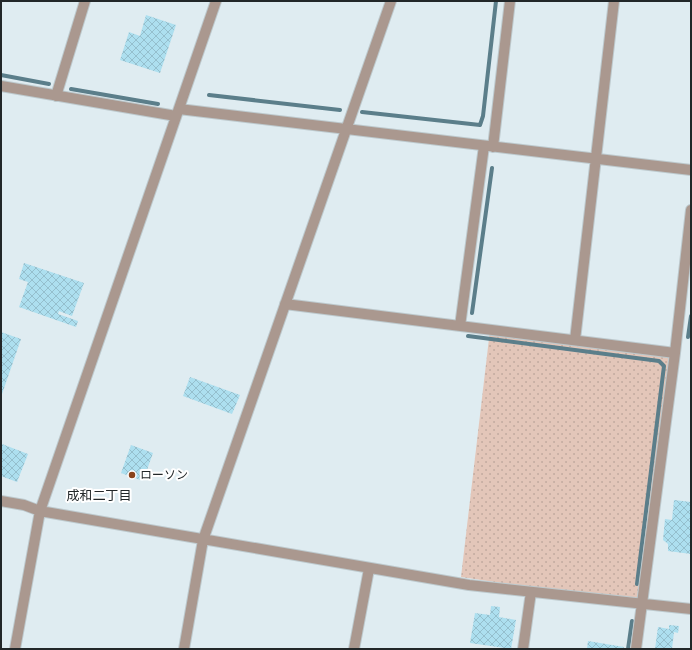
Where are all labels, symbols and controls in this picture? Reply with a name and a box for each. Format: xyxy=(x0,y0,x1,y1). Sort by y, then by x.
place label: ローソン xyxy=(140,467,188,484)
marker: ローソン xyxy=(127,470,137,480)
district label: 成和二丁目 xyxy=(66,487,132,505)

